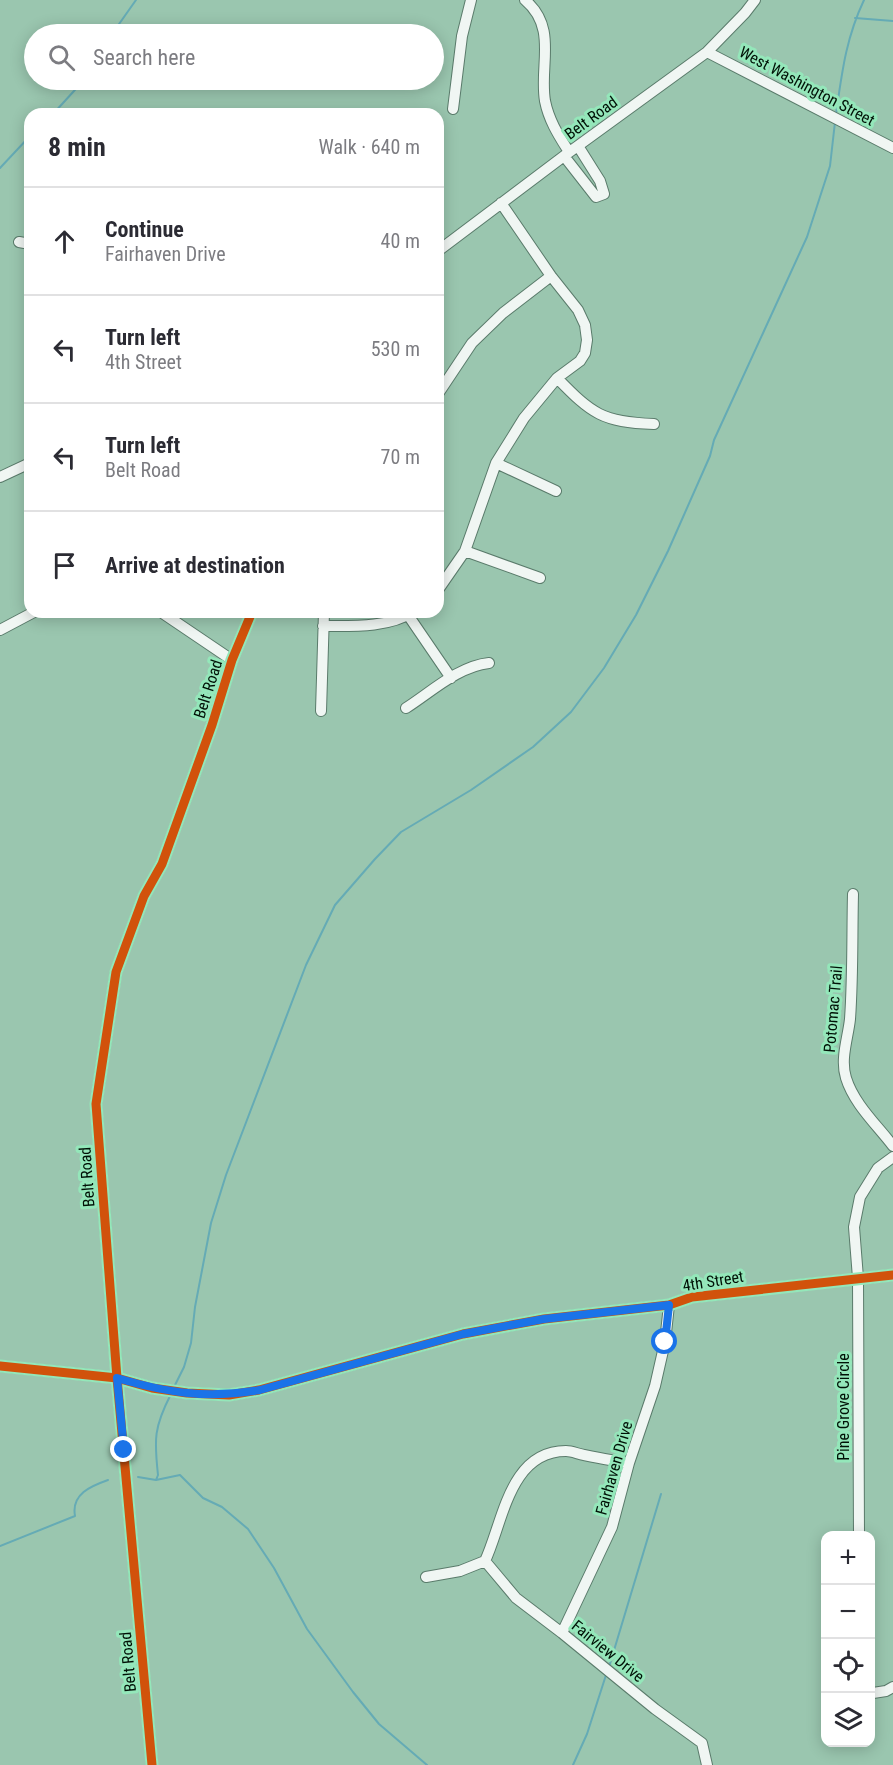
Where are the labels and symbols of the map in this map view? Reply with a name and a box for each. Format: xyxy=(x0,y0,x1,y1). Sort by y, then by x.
street label: West Washington Street xyxy=(736,42,878,130)
street label: Belt Road xyxy=(561,93,621,143)
street label: Belt Road xyxy=(190,657,226,721)
street label: Potomac Trail xyxy=(820,965,846,1053)
street label: Belt Road xyxy=(75,1146,99,1208)
street label: 4th Street xyxy=(681,1267,745,1295)
route start xyxy=(651,1328,677,1354)
street label: Pine Grove Circle xyxy=(834,1353,853,1461)
street label: Fairhaven Drive xyxy=(592,1419,636,1517)
route end xyxy=(110,1436,136,1462)
street label: Fairview Drive xyxy=(568,1616,648,1686)
street label: Belt Road xyxy=(116,1631,140,1693)

